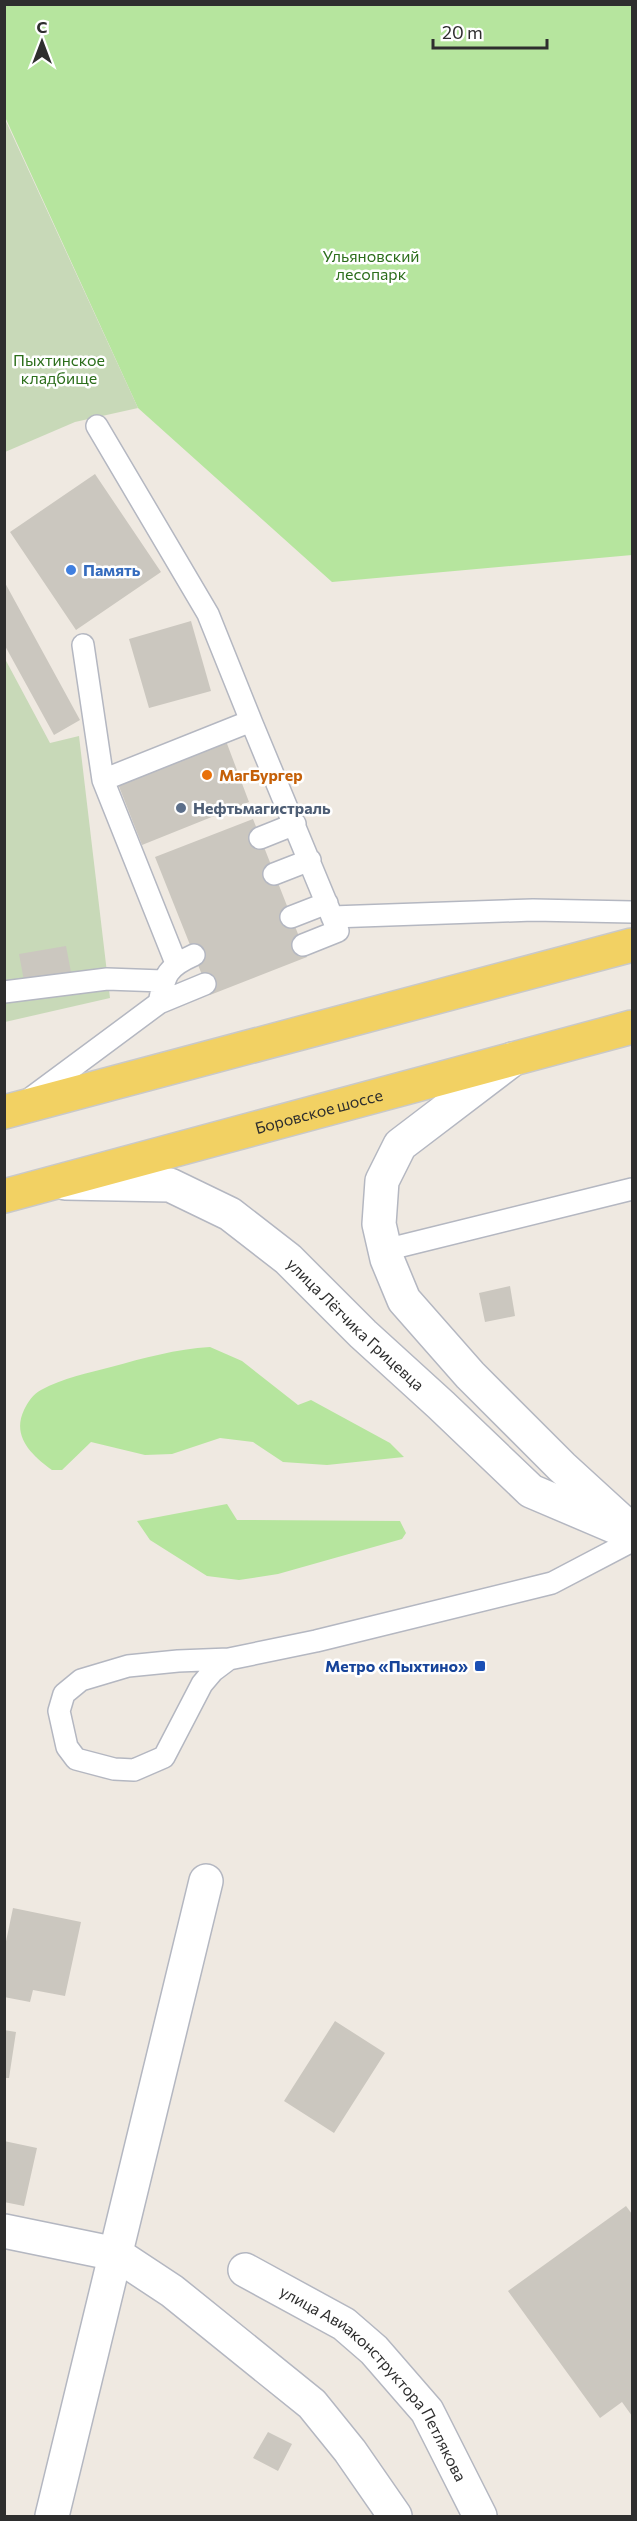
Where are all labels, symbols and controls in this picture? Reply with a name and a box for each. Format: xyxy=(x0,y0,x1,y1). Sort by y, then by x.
north arrow xyxy=(12,12,72,72)
scale bar xyxy=(433,12,547,50)
text: С xyxy=(37,17,48,36)
text: 20 m xyxy=(442,21,483,43)
park label: Ульяновский лесопарк xyxy=(322,246,420,283)
park label: Пыхтинское кладбище xyxy=(13,350,105,387)
place label: Память xyxy=(83,560,141,579)
marker: Память xyxy=(64,563,78,577)
place label: МагБургер xyxy=(219,765,303,784)
marker: МагБургер xyxy=(200,768,214,782)
place label: Нефтьмагистраль xyxy=(193,798,331,817)
marker: Нефтьмагистраль xyxy=(174,801,188,815)
street label: Боровское шоссе xyxy=(253,1085,385,1137)
street label: улица Лётчика Грицевца xyxy=(283,1254,428,1394)
place label: Метро «Пыхтино» xyxy=(325,1656,468,1675)
marker: Метро «Пыхтино» xyxy=(473,1659,487,1673)
street label: улица Авиаконструктора Петлякова xyxy=(277,2281,471,2484)

